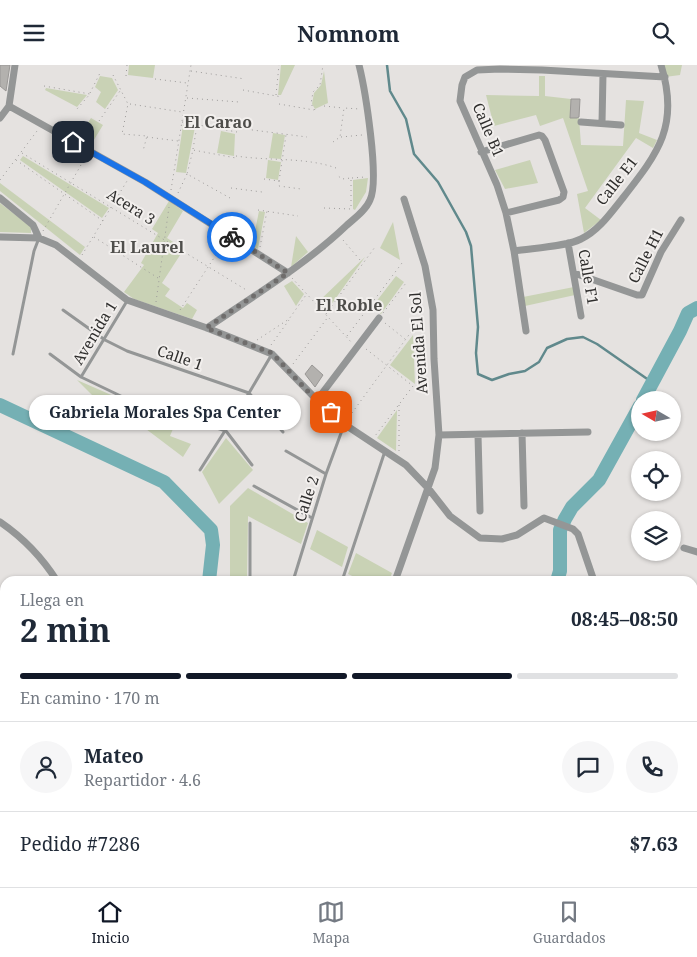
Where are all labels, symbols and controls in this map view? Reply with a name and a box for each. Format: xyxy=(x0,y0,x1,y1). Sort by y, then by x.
text: Nomnom xyxy=(297,18,400,48)
icon: menu xyxy=(20,19,48,47)
icon: search xyxy=(649,19,677,47)
street label: Calle B1 xyxy=(469,99,509,160)
district label: El Carao xyxy=(184,111,252,133)
pin xyxy=(52,121,94,163)
icon: home xyxy=(59,128,87,156)
street label: Calle E1 xyxy=(591,152,642,209)
street label: Acera 3 xyxy=(104,184,159,229)
courier xyxy=(207,212,257,262)
icon: bike xyxy=(218,223,246,251)
street label: Calle H1 xyxy=(623,225,667,286)
district label: El Laurel xyxy=(110,236,184,258)
street label: Calle F1 xyxy=(574,247,604,306)
street label: Avenida El Sol xyxy=(404,291,432,395)
district label: El Roble xyxy=(316,294,382,316)
street label: Avenida 1 xyxy=(67,297,121,368)
street label: Calle 1 xyxy=(155,340,206,374)
pin xyxy=(310,391,352,433)
north arrow xyxy=(631,391,681,441)
map controls xyxy=(631,391,681,561)
callout: Gabriela Morales Spa Center xyxy=(29,395,301,429)
icon: bag xyxy=(317,398,345,426)
text: Gabriela Morales Spa Center xyxy=(49,401,281,423)
button: locate xyxy=(631,451,681,501)
street label: Calle 2 xyxy=(289,473,323,524)
button: layers xyxy=(631,511,681,561)
text: Llega en xyxy=(20,589,84,611)
text: 08:45–08:50 xyxy=(571,606,678,632)
text: 2 min xyxy=(20,608,111,651)
text: En camino · 170 m xyxy=(20,687,160,709)
button: person xyxy=(20,741,72,793)
button: chat xyxy=(562,741,614,793)
button: phone xyxy=(626,741,678,793)
text: Mateo xyxy=(84,743,144,769)
text: Repartidor · 4.6 xyxy=(84,769,201,791)
text: Pedido #7286 xyxy=(20,831,140,857)
text: $7.63 xyxy=(629,831,678,857)
tab: Inicio xyxy=(91,898,130,947)
tab: Mapa xyxy=(312,898,350,947)
tab: Guardados xyxy=(533,898,606,947)

